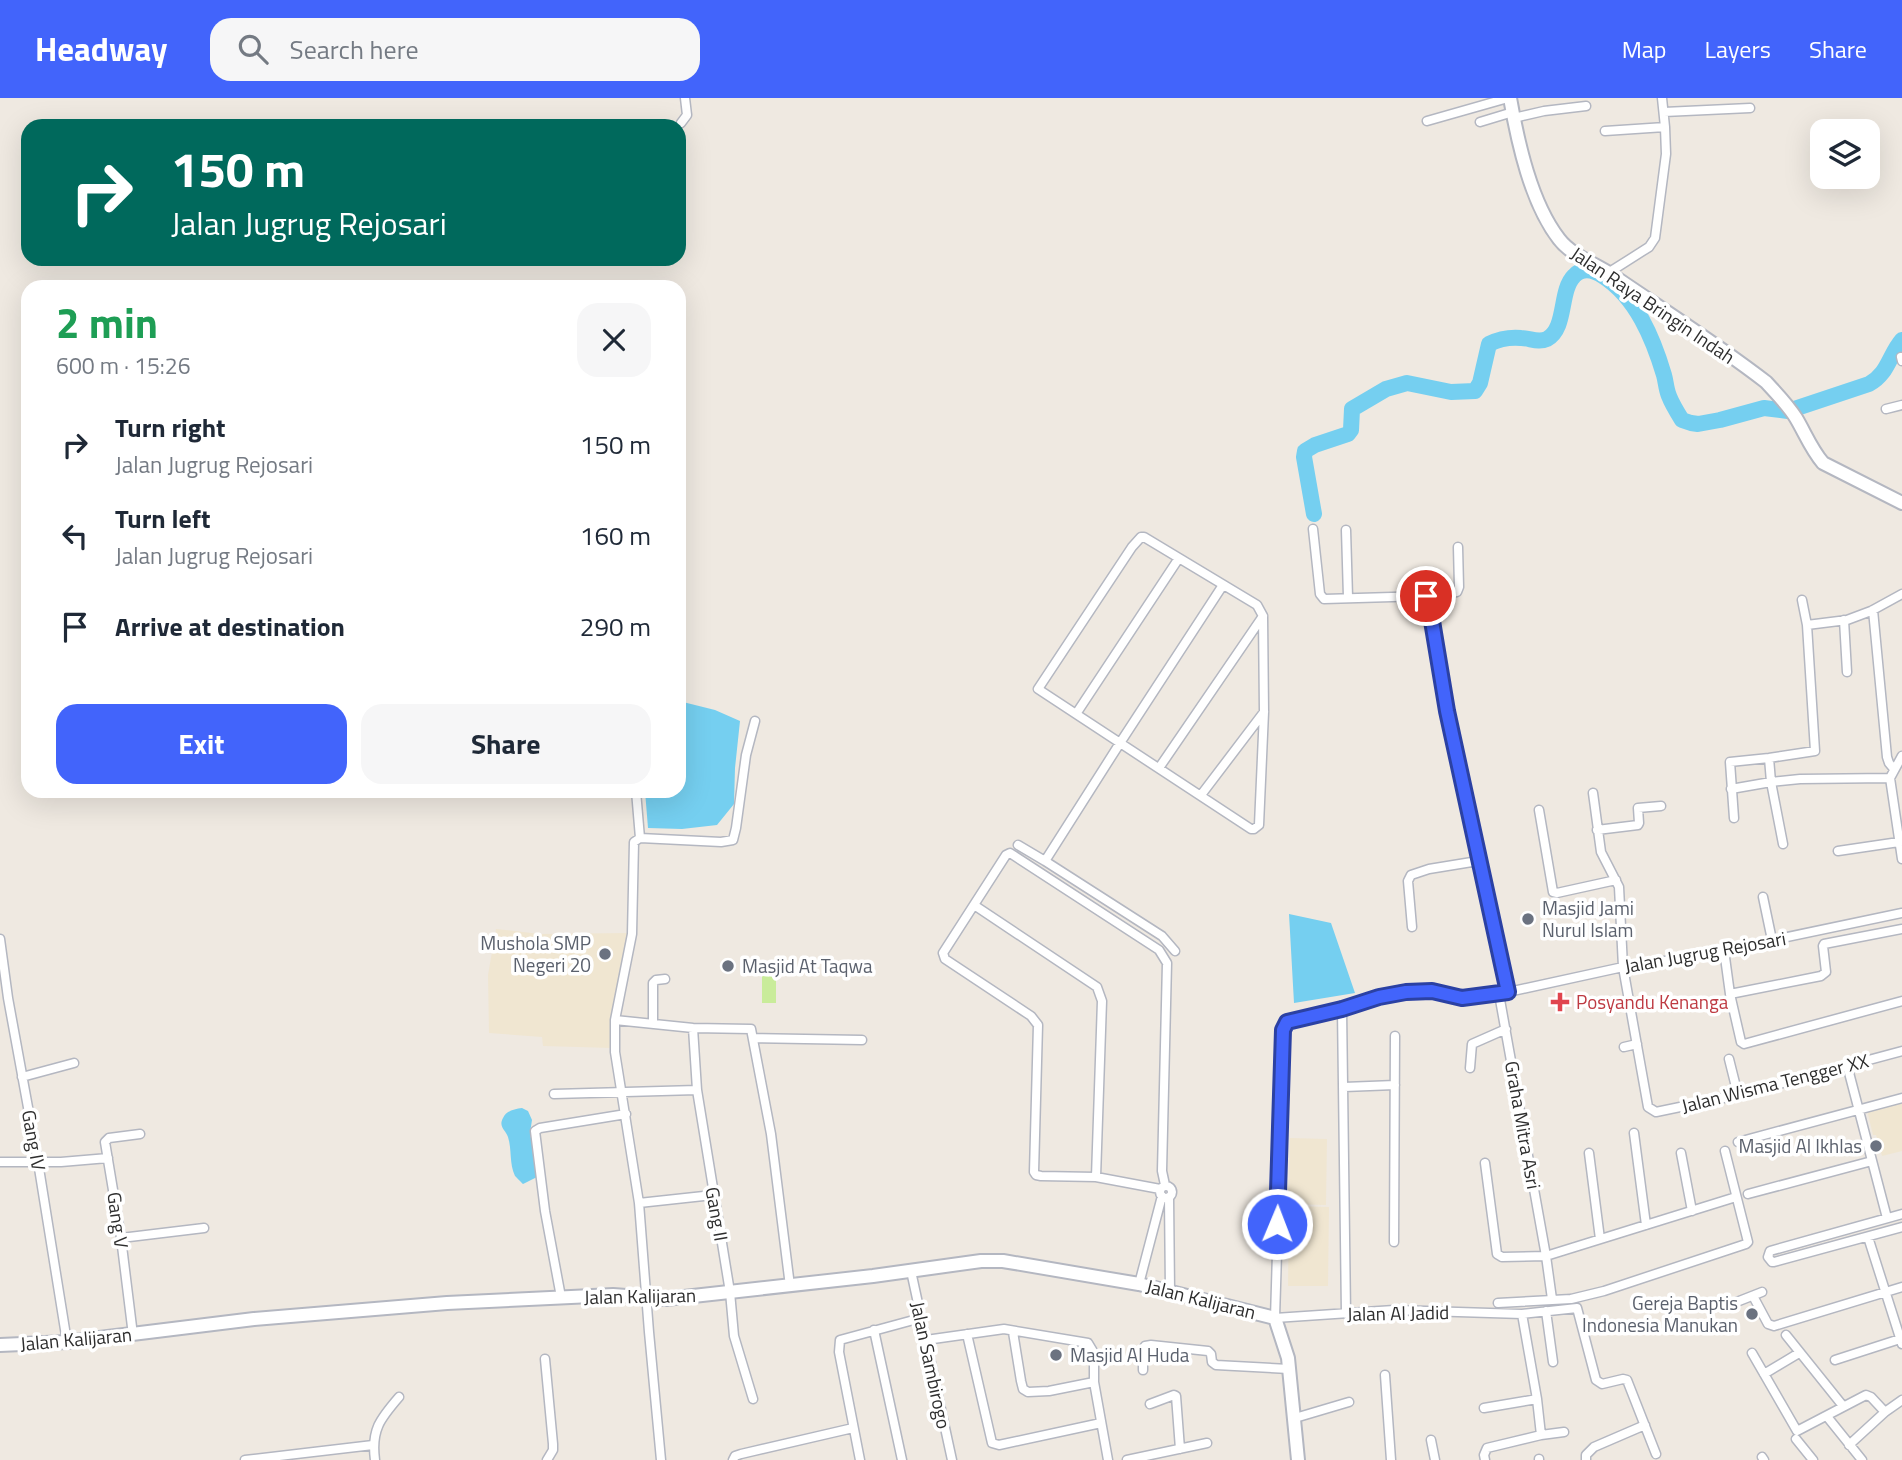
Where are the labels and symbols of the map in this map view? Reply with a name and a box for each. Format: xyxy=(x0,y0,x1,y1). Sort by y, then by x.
street label: Jalan Raya Bringin Indah xyxy=(1565,239,1741,370)
pin xyxy=(1396,566,1456,626)
place label: Masjid Jami Nurul Islam xyxy=(1542,893,1634,944)
marker: Masjid Jami Nurul Islam xyxy=(1520,911,1536,927)
street label: Jalan Jugrug Rejosari xyxy=(1622,923,1788,980)
place label: Mushola SMP Negeri 20 xyxy=(480,928,591,979)
marker: Mushola SMP Negeri 20 xyxy=(597,946,613,962)
place label: Masjid At Taqwa xyxy=(742,951,873,980)
marker: Masjid At Taqwa xyxy=(720,958,736,974)
place label: Posyandu Kenanga xyxy=(1576,987,1729,1016)
marker: Posyandu Kenanga xyxy=(1550,992,1570,1012)
street label: Jalan Wisma Tengger XX xyxy=(1678,1045,1872,1120)
street label: Graha Mitra Asri xyxy=(1498,1059,1549,1191)
street label: Gang IV xyxy=(15,1107,54,1173)
place label: Masjid Al Ikhlas xyxy=(1739,1131,1862,1160)
marker: Masjid Al Ikhlas xyxy=(1868,1138,1884,1154)
street label: Gang II xyxy=(698,1184,737,1243)
position arrow xyxy=(1240,1187,1314,1261)
street label: Gang V xyxy=(100,1190,137,1250)
street label: Jalan Kalijaran xyxy=(1143,1271,1259,1326)
street label: Jalan Kalijaran xyxy=(584,1280,696,1311)
place label: Gereja Baptis Indonesia Manukan xyxy=(1582,1288,1738,1339)
street label: Jalan Al Jadid xyxy=(1347,1297,1449,1328)
street label: Jalan Sambirogo xyxy=(904,1299,959,1431)
marker: Gereja Baptis Indonesia Manukan xyxy=(1744,1306,1760,1322)
street label: Jalan Kalijaran xyxy=(19,1319,133,1358)
place label: Masjid Al Huda xyxy=(1070,1340,1190,1369)
marker: Masjid Al Huda xyxy=(1048,1347,1064,1363)

